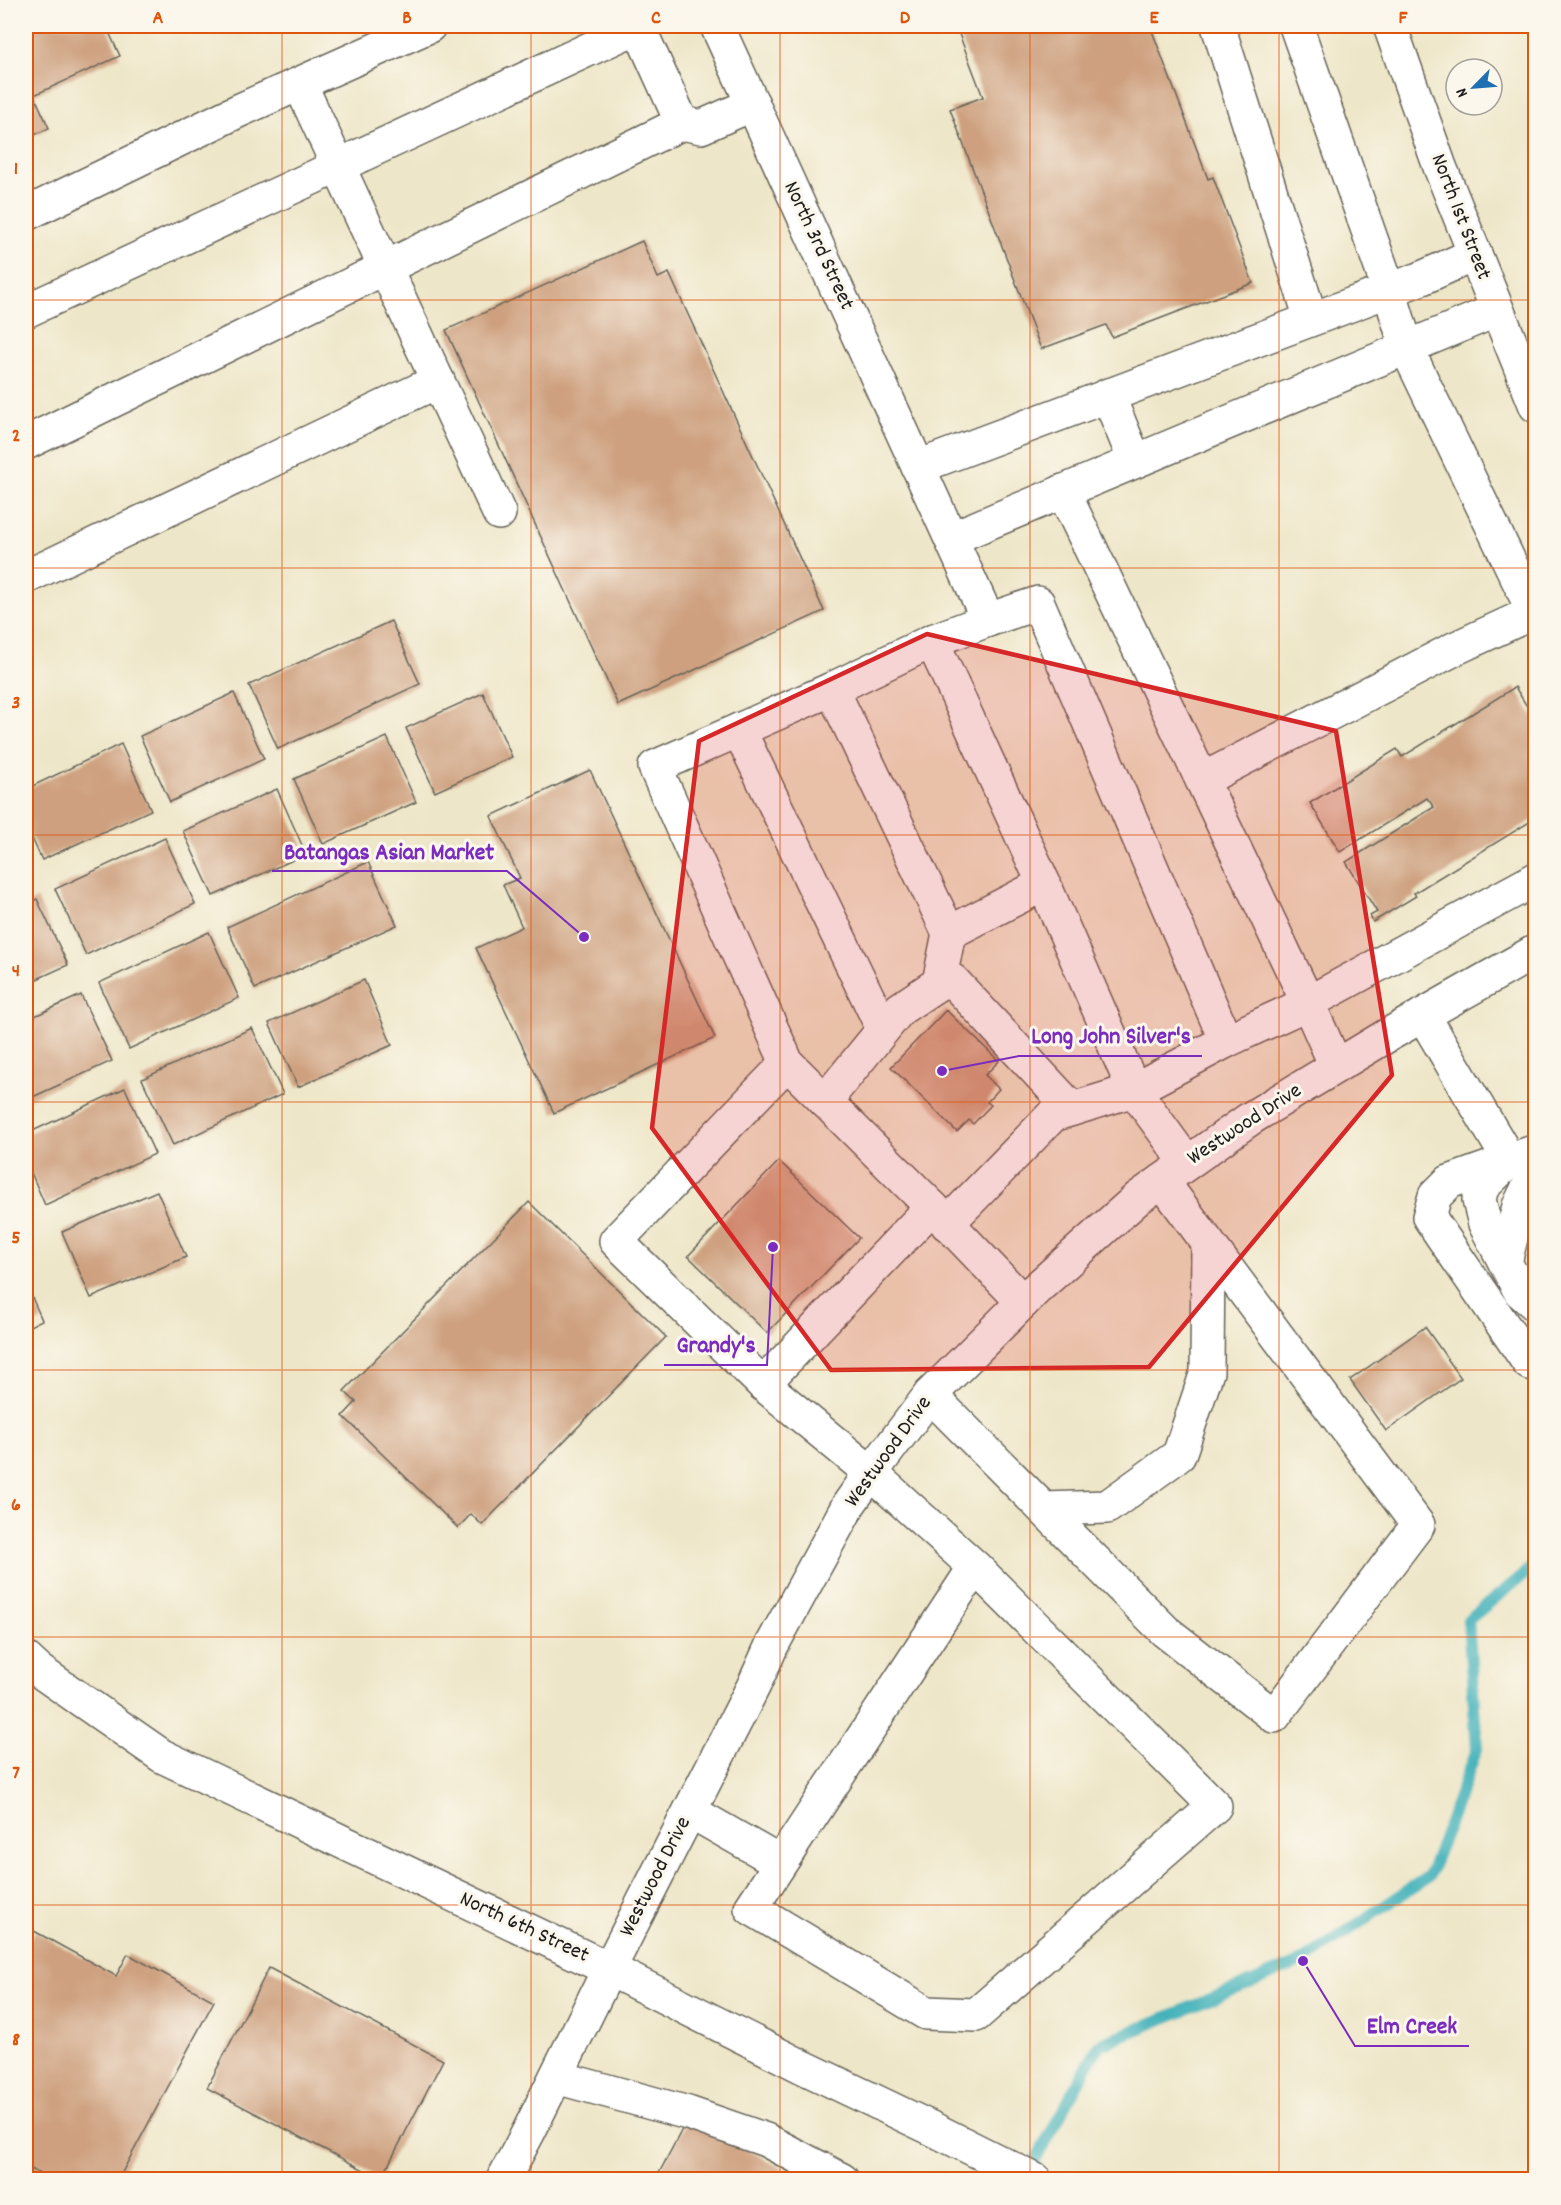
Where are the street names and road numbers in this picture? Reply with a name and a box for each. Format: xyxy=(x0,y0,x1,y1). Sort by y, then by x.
street label: North 1st Street xyxy=(1422,149,1498,285)
street label: North 3rd Street xyxy=(775,177,861,315)
street label: Westwood Drive xyxy=(1182,1076,1308,1174)
street label: Westwood Drive xyxy=(838,1390,940,1514)
street label: Westwood Drive xyxy=(612,1812,700,1942)
street label: North 6th Street xyxy=(454,1884,594,1972)

